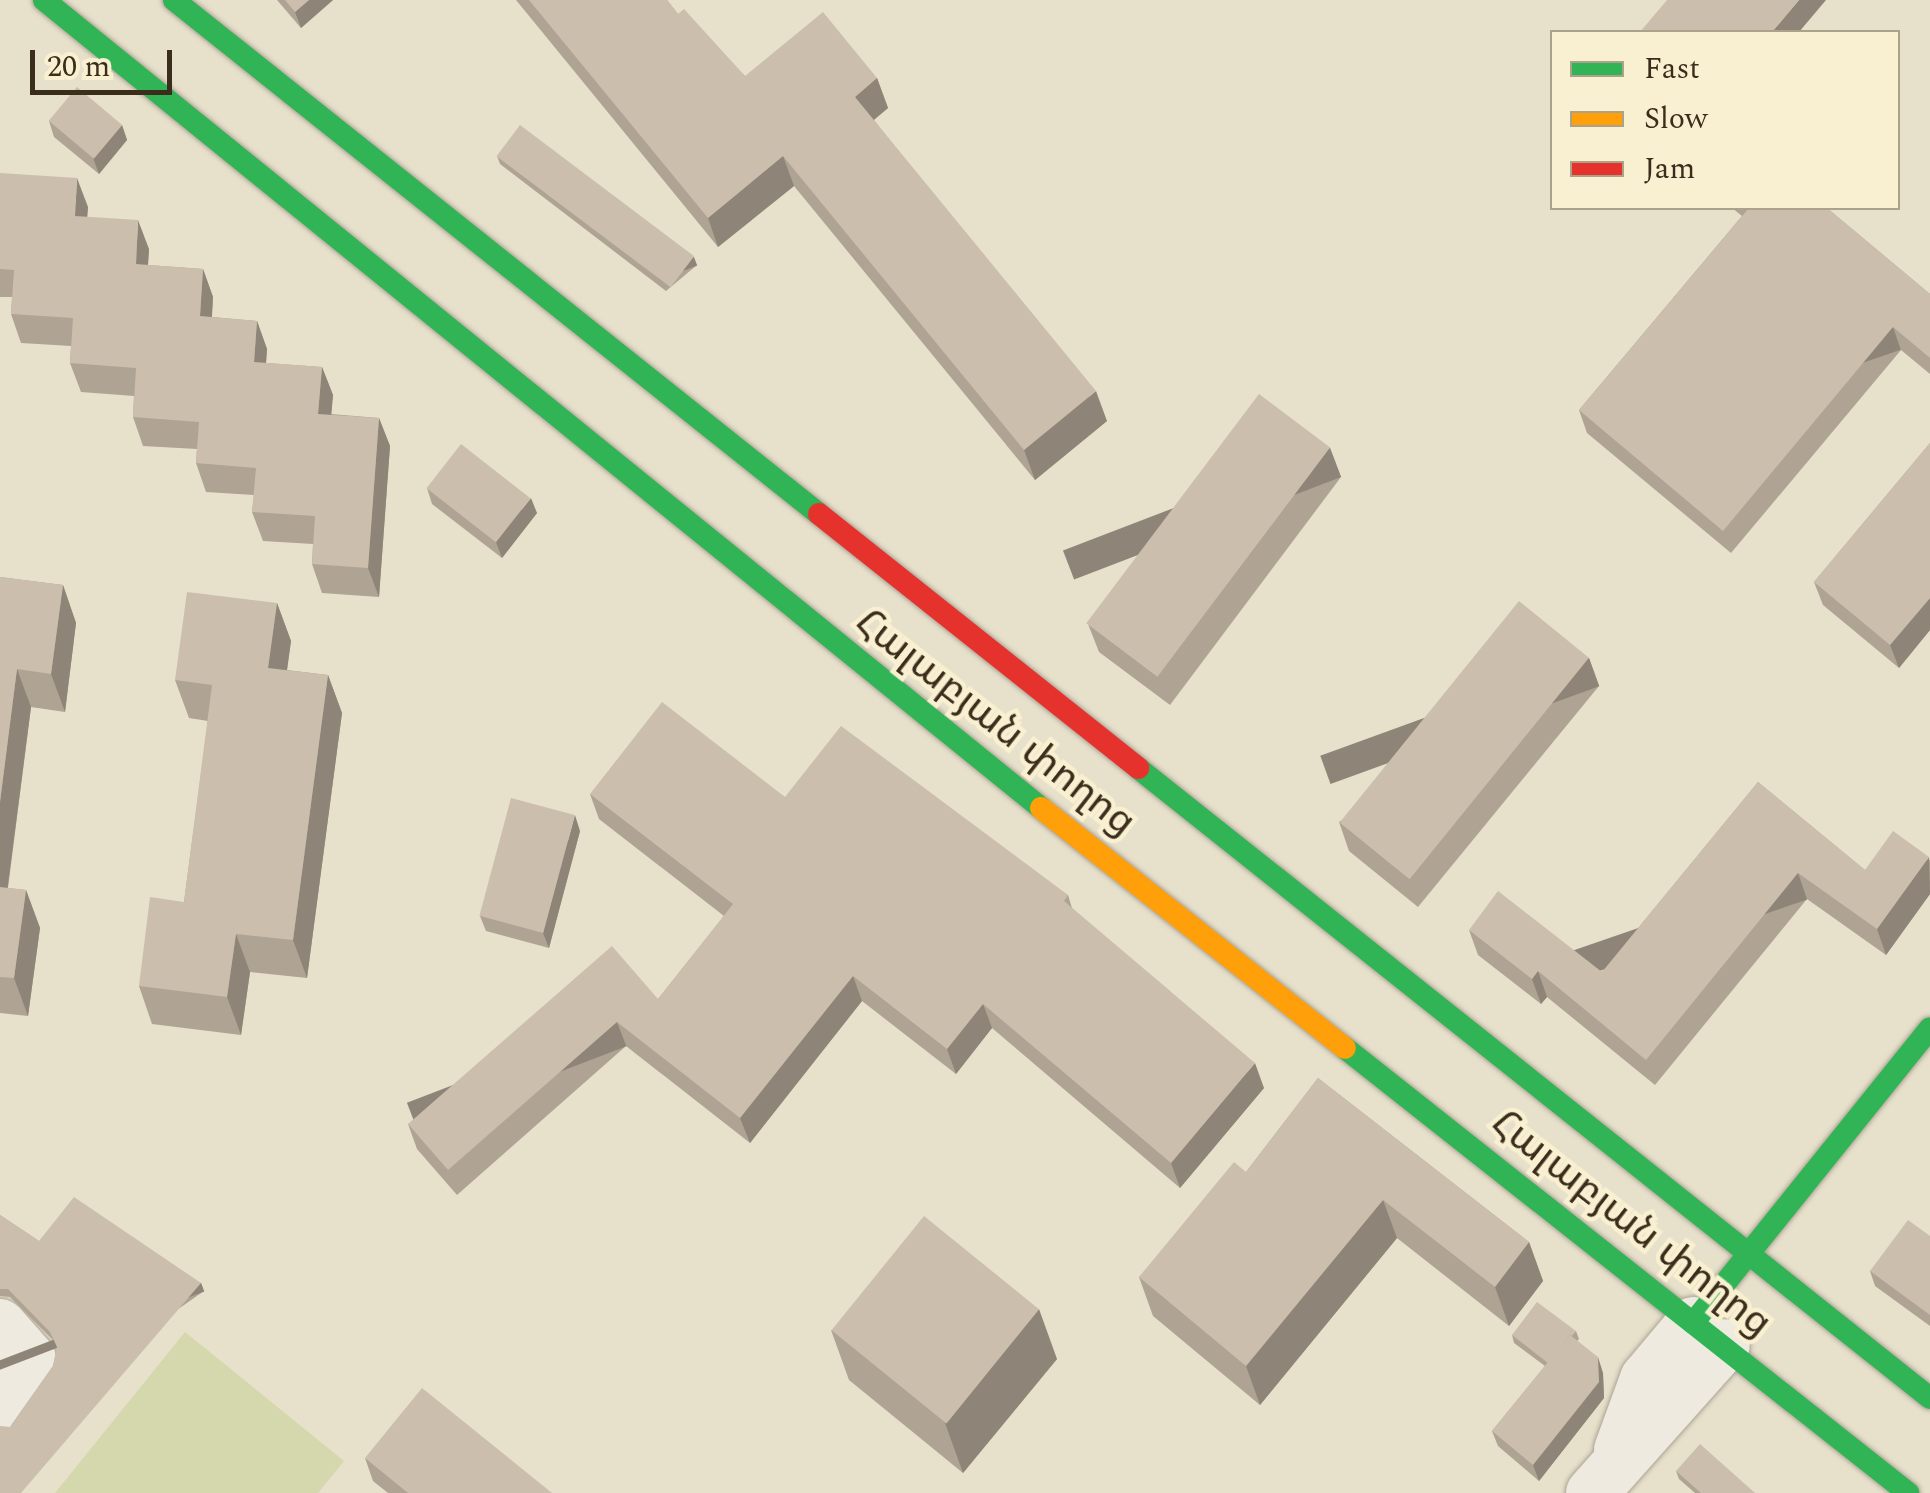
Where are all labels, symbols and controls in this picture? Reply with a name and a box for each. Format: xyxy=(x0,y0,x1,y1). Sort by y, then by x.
scale bar xyxy=(35,30,178,92)
legend xyxy=(1550,30,1900,210)
text: 20 m xyxy=(47,44,110,90)
text: Fast xyxy=(1644,46,1700,92)
text: Slow xyxy=(1644,96,1708,142)
text: Jam xyxy=(1644,146,1695,192)
street label: Հալաբյան փողոց xyxy=(845,599,1145,847)
street label: Հալաբյան փողոց xyxy=(1481,1100,1781,1348)

